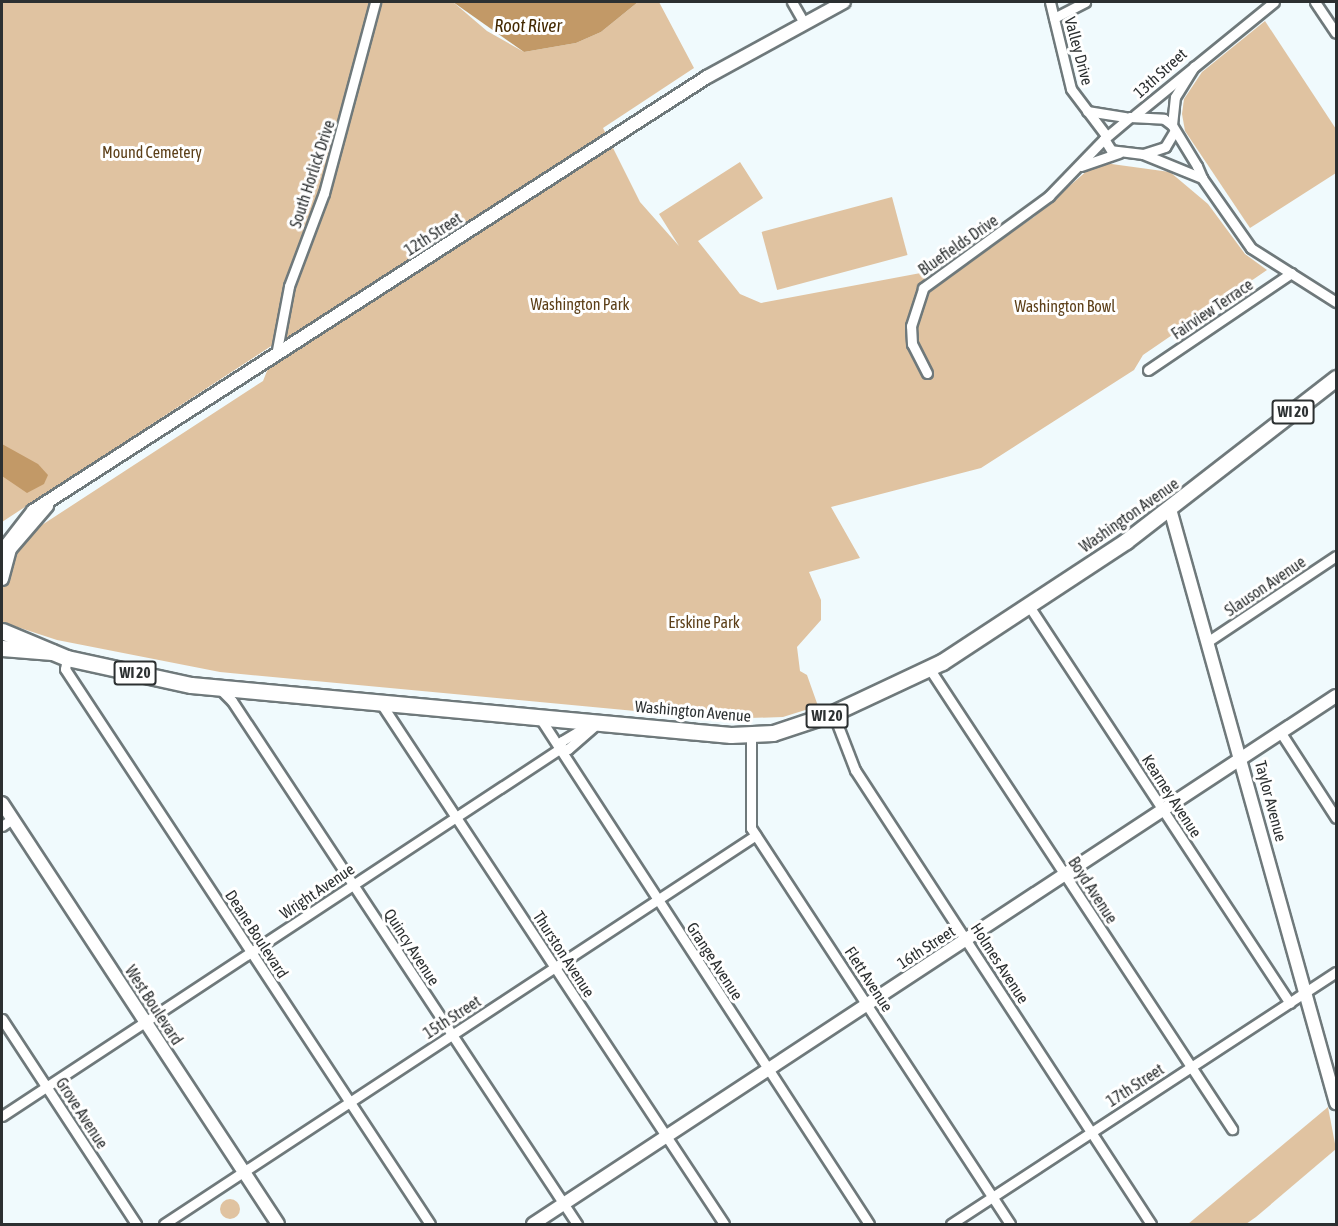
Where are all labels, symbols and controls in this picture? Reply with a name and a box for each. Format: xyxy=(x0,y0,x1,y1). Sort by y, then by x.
water label: Root River xyxy=(494,15,562,37)
street label: Valley Drive xyxy=(1061,15,1097,87)
street label: 13th Street xyxy=(1130,44,1190,102)
street label: South Horlick Drive xyxy=(286,118,338,230)
park label: Mound Cemetery xyxy=(102,142,202,162)
street label: 12th Street xyxy=(401,208,465,260)
street label: Bluefields Drive xyxy=(915,211,1001,279)
street label: Fairview Terrace xyxy=(1168,275,1256,343)
park label: Washington Park xyxy=(531,294,629,314)
park label: Washington Bowl xyxy=(1015,296,1115,316)
road number: WI 20 xyxy=(1270,400,1316,424)
street label: Washington Avenue xyxy=(1076,474,1182,556)
street label: Slauson Avenue xyxy=(1221,552,1309,620)
park label: Erskine Park xyxy=(668,612,740,632)
road number: WI 20 xyxy=(112,661,158,685)
street label: Washington Avenue xyxy=(634,696,752,726)
road number: WI 20 xyxy=(804,704,850,728)
street label: Kearney Avenue xyxy=(1138,751,1206,841)
street label: Taylor Avenue xyxy=(1251,759,1291,843)
street label: Boyd Avenue xyxy=(1064,853,1122,927)
street label: Wright Avenue xyxy=(276,859,358,923)
street label: Deane Boulevard xyxy=(221,886,293,982)
street label: Quincy Avenue xyxy=(380,905,444,989)
street label: Thurston Avenue xyxy=(529,907,599,1001)
street label: Grange Avenue xyxy=(683,919,747,1003)
street label: Holmes Avenue xyxy=(967,919,1033,1007)
street label: 16th Street xyxy=(894,921,958,973)
street label: Flett Avenue xyxy=(841,943,897,1015)
street label: West Boulevard xyxy=(121,962,187,1048)
street label: 15th Street xyxy=(420,991,484,1043)
street label: 17th Street xyxy=(1103,1059,1167,1111)
street label: Grove Avenue xyxy=(52,1074,112,1152)

